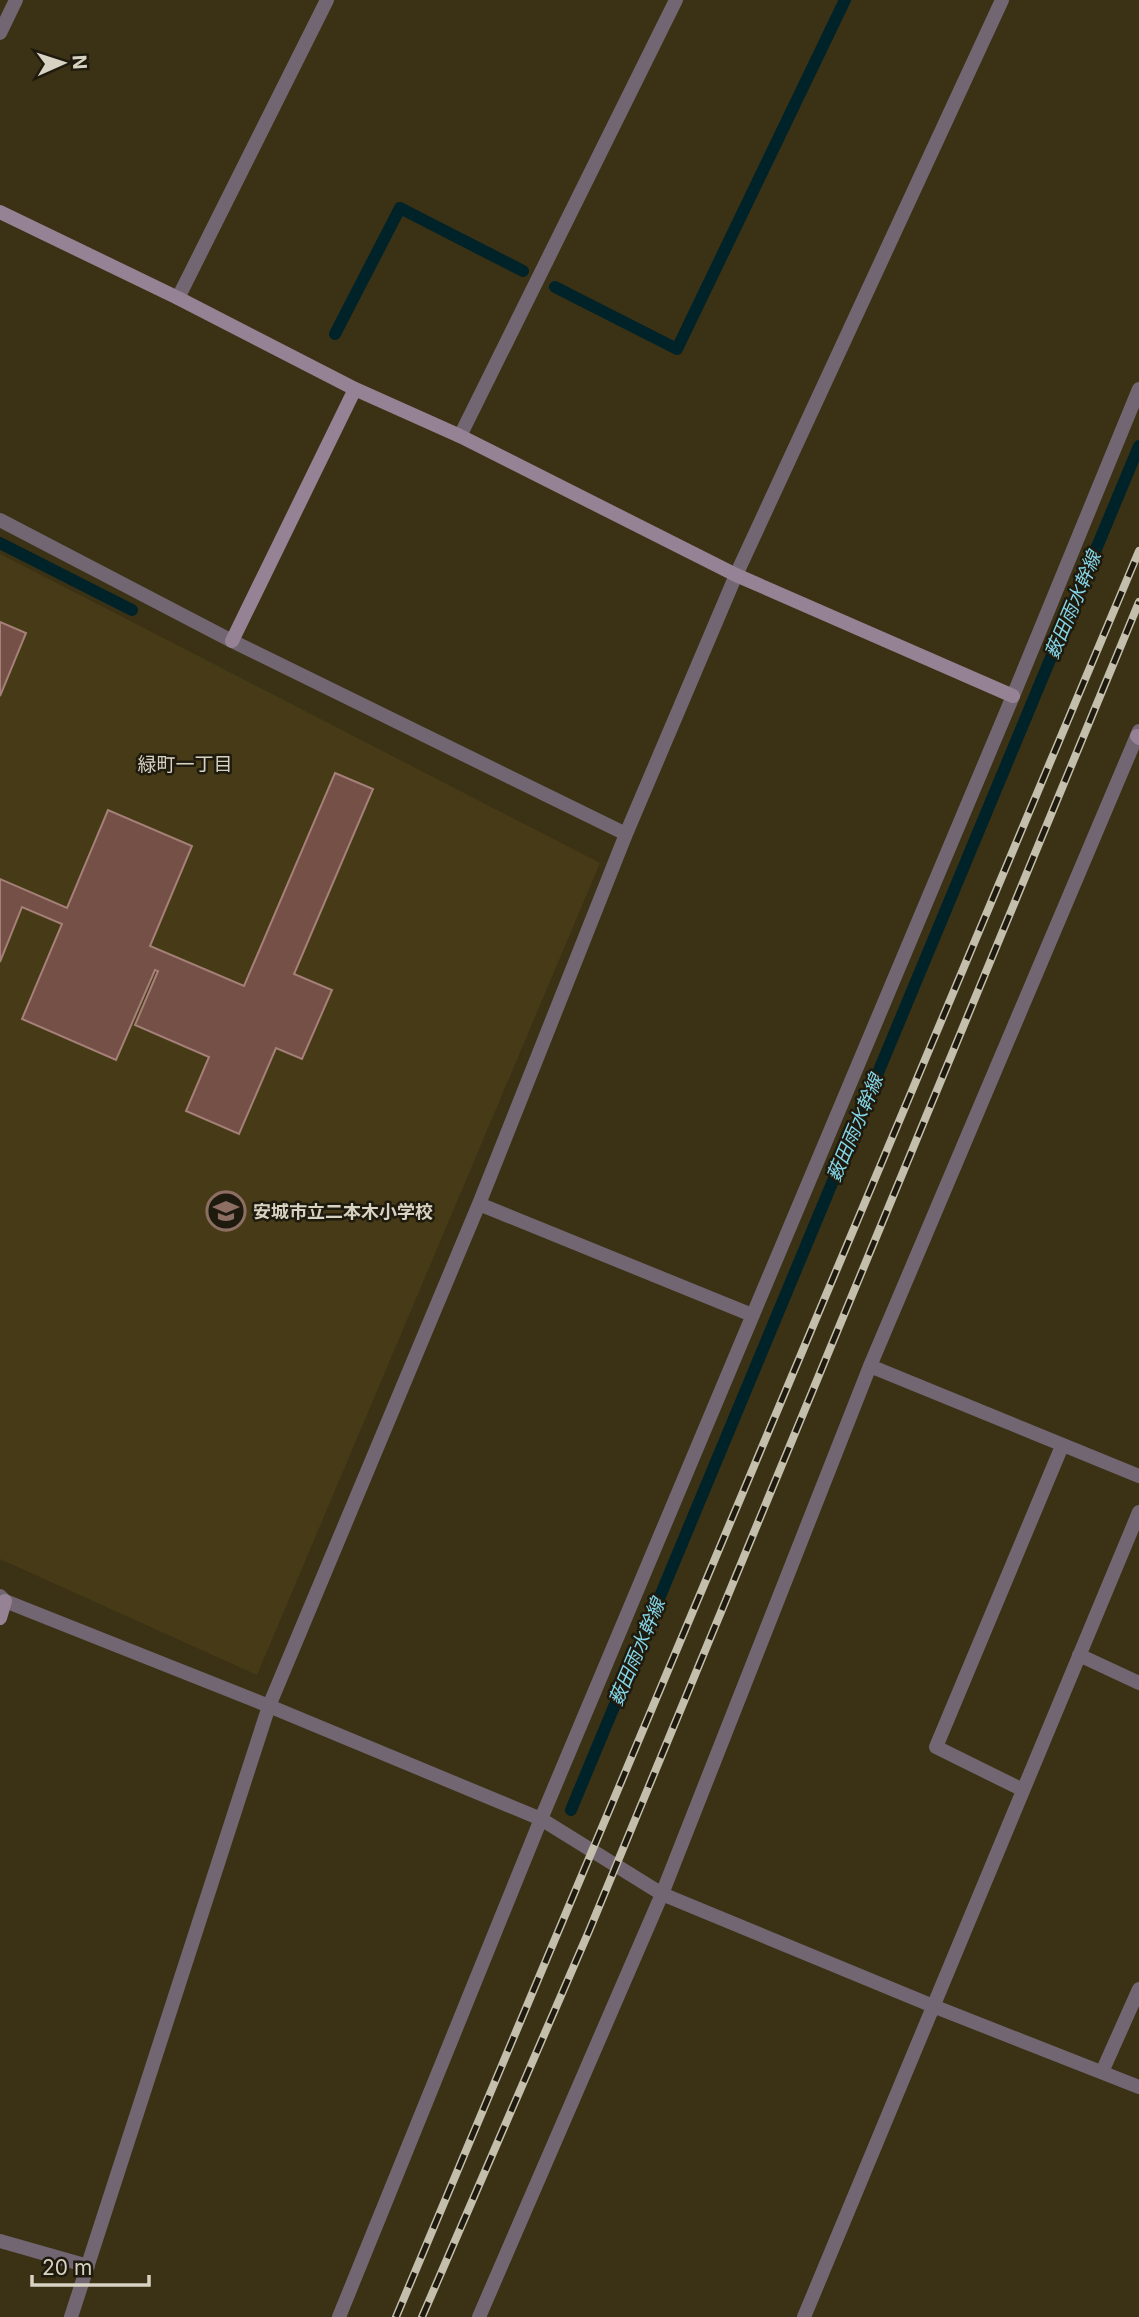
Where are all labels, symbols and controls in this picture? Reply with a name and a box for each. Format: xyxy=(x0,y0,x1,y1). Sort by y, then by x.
north arrow xyxy=(28,28,98,98)
text: N xyxy=(68,54,91,70)
water label: 薮田雨水幹線 xyxy=(1040,546,1107,662)
district label: 緑町一丁目 xyxy=(137,753,233,776)
water label: 薮田雨水幹線 xyxy=(822,1069,889,1185)
school or university icon: 安城市立二本木小学校 xyxy=(205,1190,247,1232)
place label: 安城市立二本木小学校 xyxy=(253,1201,433,1222)
water label: 薮田雨水幹線 xyxy=(604,1593,671,1709)
scale bar xyxy=(32,2244,149,2288)
text: 20 m xyxy=(42,2255,92,2280)

